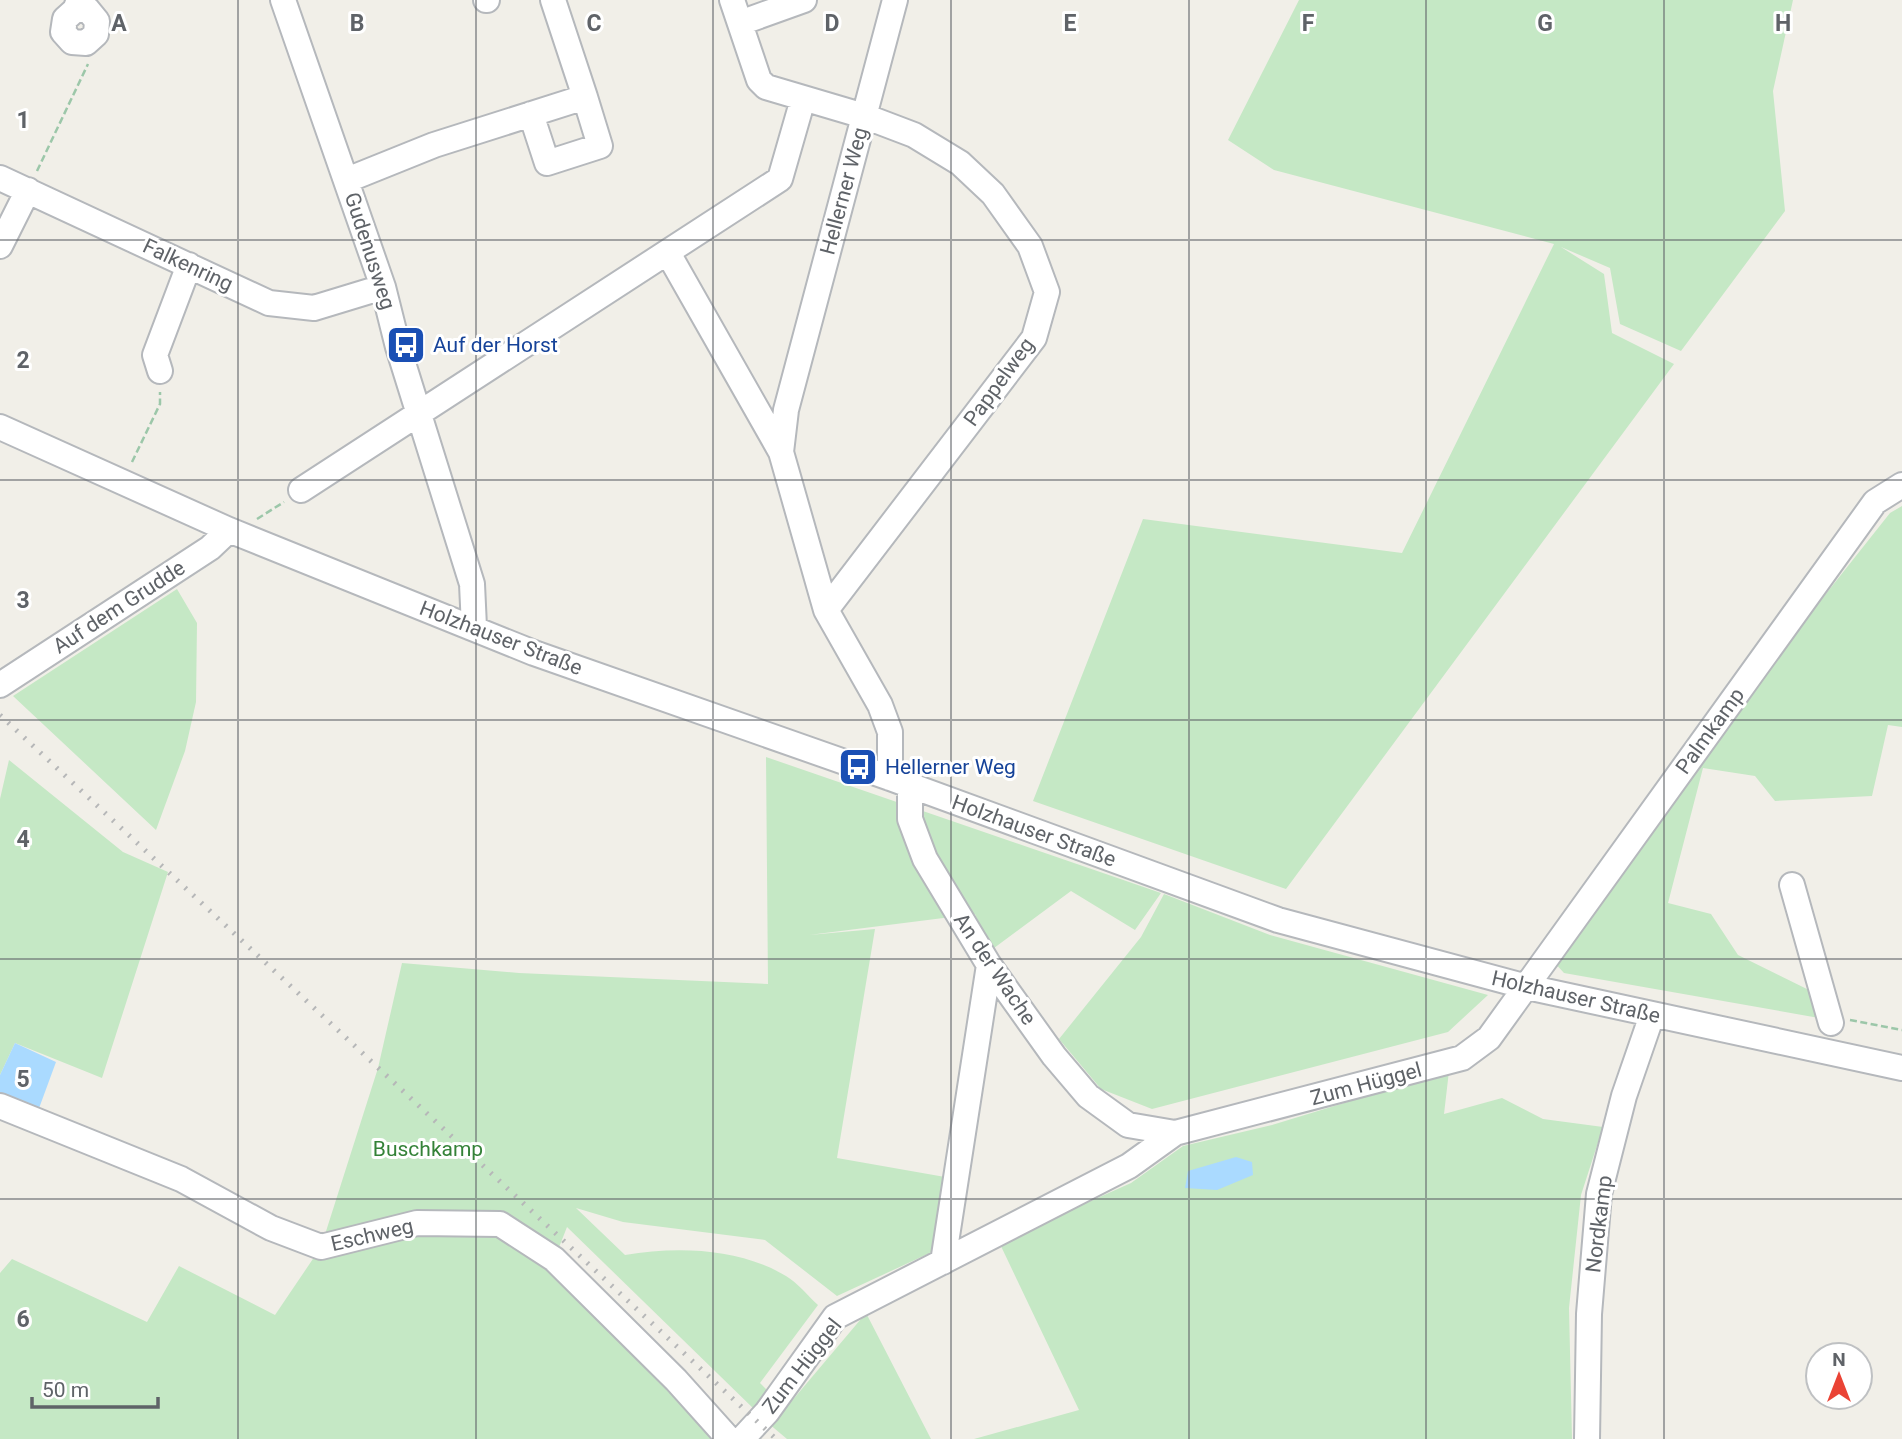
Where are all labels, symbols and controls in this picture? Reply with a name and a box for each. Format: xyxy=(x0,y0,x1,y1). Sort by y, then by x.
text: A xyxy=(111,10,127,37)
text: B xyxy=(350,10,364,37)
text: C xyxy=(586,10,602,37)
text: D xyxy=(825,10,839,37)
text: E xyxy=(1064,10,1077,37)
text: F xyxy=(1302,10,1315,37)
text: G xyxy=(1537,10,1553,37)
text: H xyxy=(1775,10,1791,37)
text: 1 xyxy=(16,107,30,134)
street label: Hellerner Weg xyxy=(815,125,873,257)
street label: Gudenusweg xyxy=(340,189,400,313)
street label: Falkenring xyxy=(139,234,237,296)
bus stop icon: Auf der Horst xyxy=(385,324,427,366)
place label: Auf der Horst xyxy=(433,333,558,357)
street label: Pappelweg xyxy=(959,333,1039,431)
text: 2 xyxy=(16,347,30,374)
street label: Auf dem Grudde xyxy=(49,556,189,658)
text: 3 xyxy=(16,587,30,614)
street label: Holzhauser Straße xyxy=(416,596,586,680)
street label: Palmkamp xyxy=(1671,683,1749,779)
bus stop icon: Hellerner Weg xyxy=(837,746,879,788)
place label: Hellerner Weg xyxy=(885,755,1016,779)
street label: Holzhauser Straße xyxy=(949,790,1119,872)
text: 4 xyxy=(16,826,30,853)
street label: An der Wache xyxy=(949,909,1041,1029)
street label: Holzhauser Straße xyxy=(1489,966,1663,1028)
street label: Zum Hüggel xyxy=(1308,1058,1424,1110)
text: 5 xyxy=(16,1066,30,1093)
park label: Buschkamp xyxy=(373,1137,483,1161)
street label: Nordkamp xyxy=(1581,1174,1617,1274)
street label: Eschweg xyxy=(328,1214,416,1256)
text: 6 xyxy=(16,1306,30,1333)
street label: Zum Hüggel xyxy=(757,1314,847,1418)
north arrow xyxy=(1804,1341,1874,1411)
text: N xyxy=(1832,1348,1846,1371)
scale bar xyxy=(32,1366,158,1410)
text: 50 m xyxy=(42,1378,89,1402)

